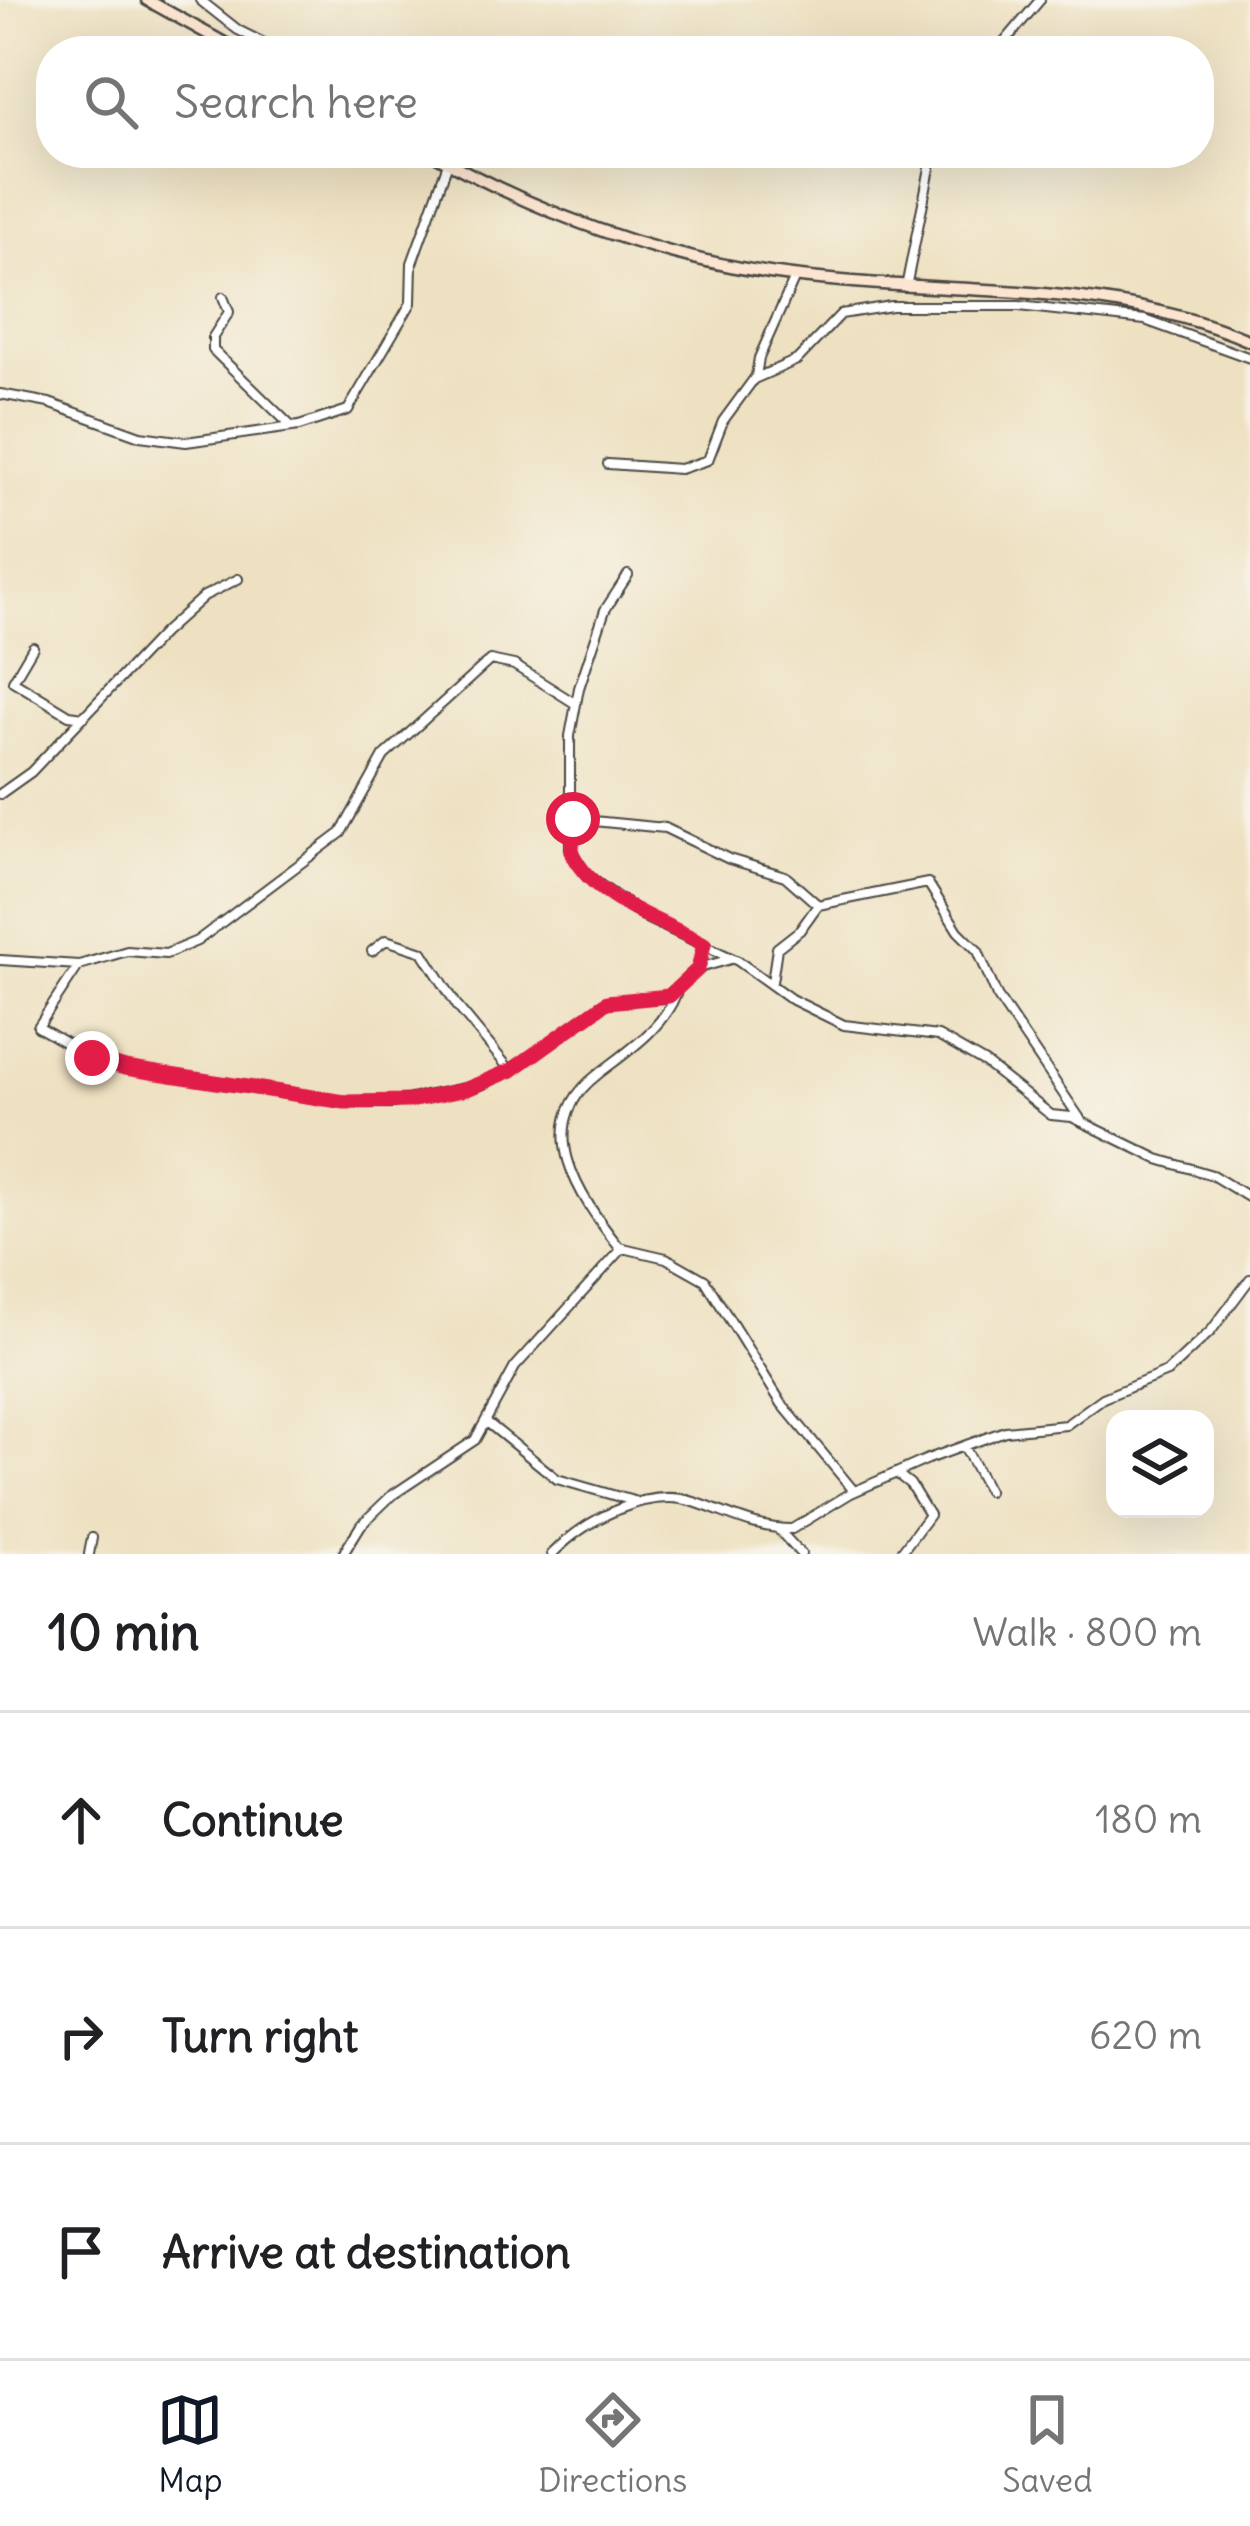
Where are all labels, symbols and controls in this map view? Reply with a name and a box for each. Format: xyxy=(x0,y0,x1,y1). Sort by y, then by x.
search box xyxy=(36,36,1214,168)
icon: search xyxy=(78,69,144,135)
text: Search here xyxy=(174,74,418,130)
route start xyxy=(546,792,600,846)
route end xyxy=(65,1031,119,1085)
map controls xyxy=(1106,1410,1214,1518)
button: layers xyxy=(1106,1410,1214,1518)
text: 10 min xyxy=(48,1600,200,1664)
text: Walk · 800 m xyxy=(972,1608,1202,1657)
icon: ahead xyxy=(48,1787,114,1853)
text: Continue xyxy=(162,1792,344,1848)
text: 180 m xyxy=(1095,1795,1202,1844)
icon: right xyxy=(48,2003,114,2069)
text: Turn right xyxy=(162,2008,358,2064)
text: 620 m xyxy=(1089,2011,1202,2060)
icon: arrive xyxy=(48,2219,114,2285)
text: Arrive at destination xyxy=(162,2224,571,2280)
tab: Map xyxy=(157,2387,223,2501)
tab: Directions xyxy=(538,2387,687,2501)
tab: Saved xyxy=(1002,2387,1093,2501)

